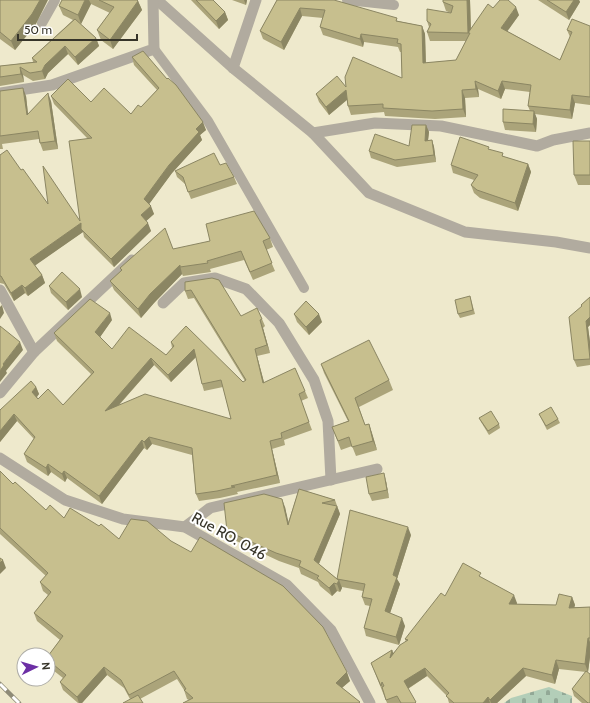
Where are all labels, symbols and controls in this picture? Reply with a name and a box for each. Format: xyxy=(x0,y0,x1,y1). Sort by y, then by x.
scale bar xyxy=(18,16,137,42)
text: 50 m xyxy=(24,22,52,37)
street label: Rue RO. 046 xyxy=(189,508,269,564)
north arrow xyxy=(16,647,56,687)
text: N xyxy=(39,662,53,671)

